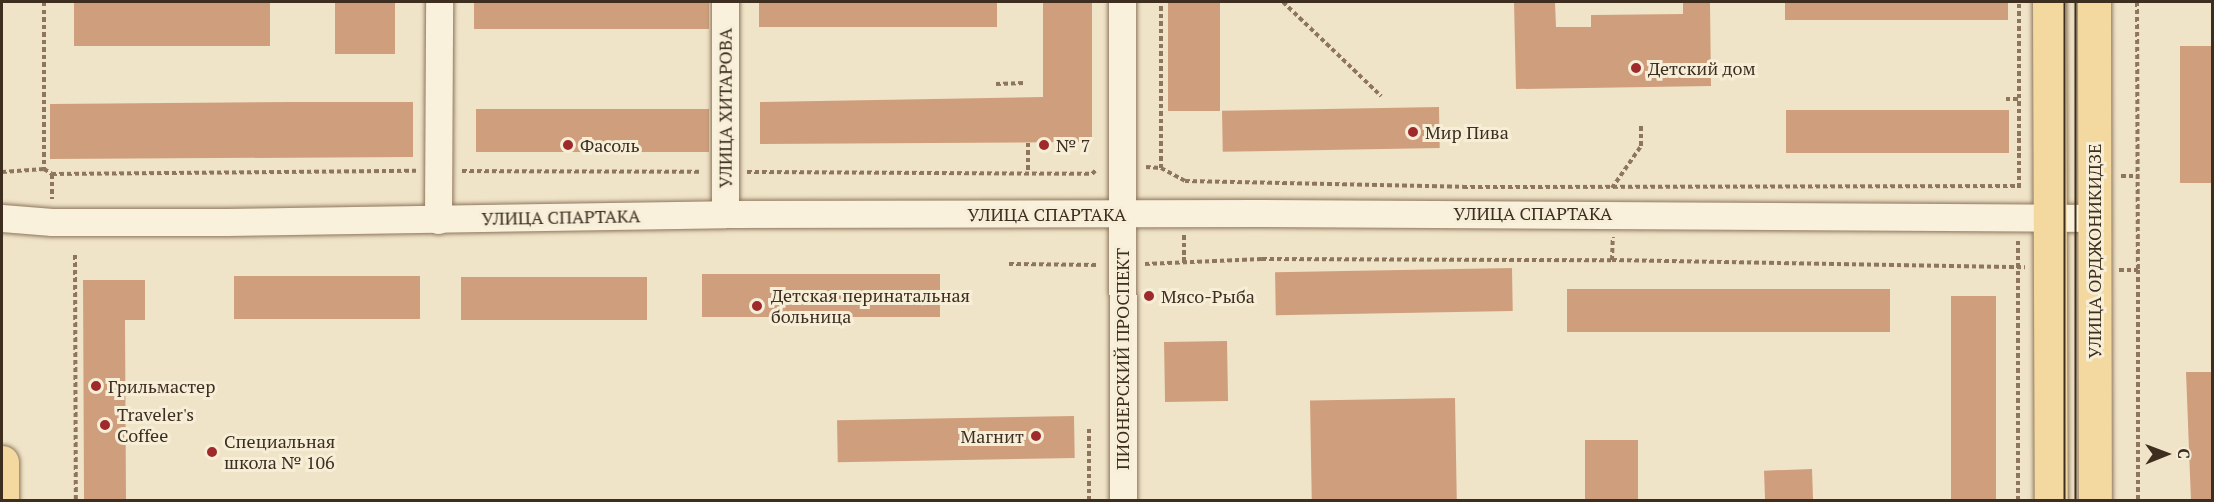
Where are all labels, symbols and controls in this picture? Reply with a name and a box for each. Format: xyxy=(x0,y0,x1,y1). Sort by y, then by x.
street label: УЛИЦА ХИТАРОВА xyxy=(714,28,736,188)
place label: Детский дом xyxy=(1648,57,1756,79)
marker: Детский дом xyxy=(1629,61,1643,75)
place label: Мир Пива xyxy=(1425,121,1509,143)
marker: Мир Пива xyxy=(1406,125,1420,139)
place label: Фасоль xyxy=(580,134,640,156)
place label: № 7 xyxy=(1056,134,1090,156)
marker: Фасоль xyxy=(561,138,575,152)
marker: № 7 xyxy=(1037,138,1051,152)
street label: УЛИЦА ОРДЖОНИКИДЗЕ xyxy=(2083,143,2105,359)
street label: УЛИЦА СПАРТАКА xyxy=(1453,202,1613,224)
street label: УЛИЦА СПАРТАКА xyxy=(967,203,1127,225)
street label: УЛИЦА СПАРТАКА xyxy=(481,205,641,229)
street label: ПИОНЕРСКИЙ ПРОСПЕКТ xyxy=(1111,248,1133,470)
place label: Детская перинатальная больница xyxy=(771,285,970,328)
place label: Мясо-Рыба xyxy=(1161,285,1255,307)
marker: Мясо-Рыба xyxy=(1142,289,1156,303)
marker: Детская перинатальная больница xyxy=(748,297,766,315)
place label: Грильмастер xyxy=(108,375,215,397)
marker: Грильмастер xyxy=(89,379,103,393)
place label: Traveler's Coffee xyxy=(117,404,194,446)
marker: Traveler's Coffee xyxy=(98,418,112,432)
north arrow xyxy=(2136,424,2196,484)
place label: Магнит xyxy=(961,425,1024,447)
marker: Магнит xyxy=(1029,429,1043,443)
place label: Специальная школа № 106 xyxy=(224,431,335,474)
marker: Специальная школа № 106 xyxy=(205,445,219,459)
text: С xyxy=(2173,448,2195,459)

